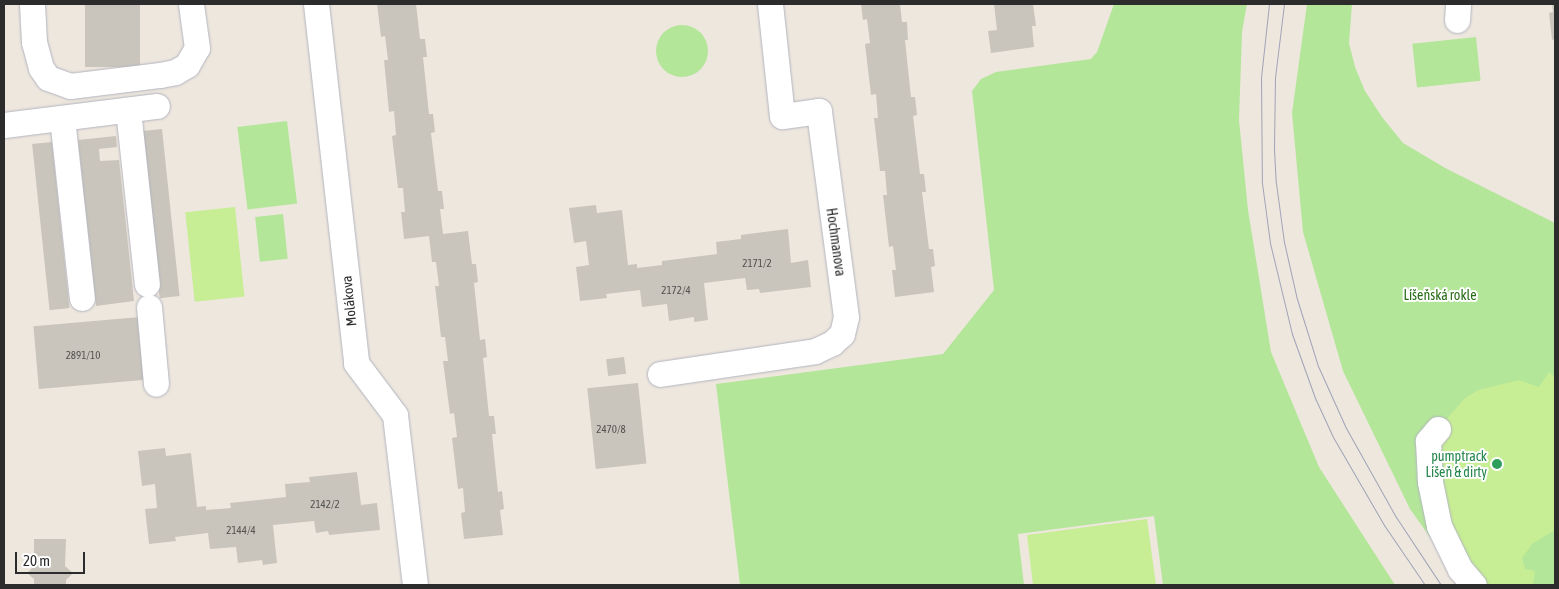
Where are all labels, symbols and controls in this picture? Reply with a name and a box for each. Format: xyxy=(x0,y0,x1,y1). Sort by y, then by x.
street label: Hochmanova xyxy=(823,207,849,277)
house number: 2171/2 xyxy=(742,256,772,270)
street label: Molákova xyxy=(338,275,360,327)
house number: 2172/4 xyxy=(661,283,691,297)
park label: Líšeňská rokle xyxy=(1403,287,1477,303)
house number: 2891/10 xyxy=(66,348,100,362)
house number: 2470/8 xyxy=(596,422,626,436)
place label: pumptrack Líšeň & dirty xyxy=(1426,448,1487,481)
marker: pumptrack Líšeň & dirty xyxy=(1491,458,1503,470)
house number: 2142/2 xyxy=(310,497,340,511)
house number: 2144/4 xyxy=(226,523,256,537)
scale bar xyxy=(18,542,88,574)
text: 20 m xyxy=(23,552,50,569)

